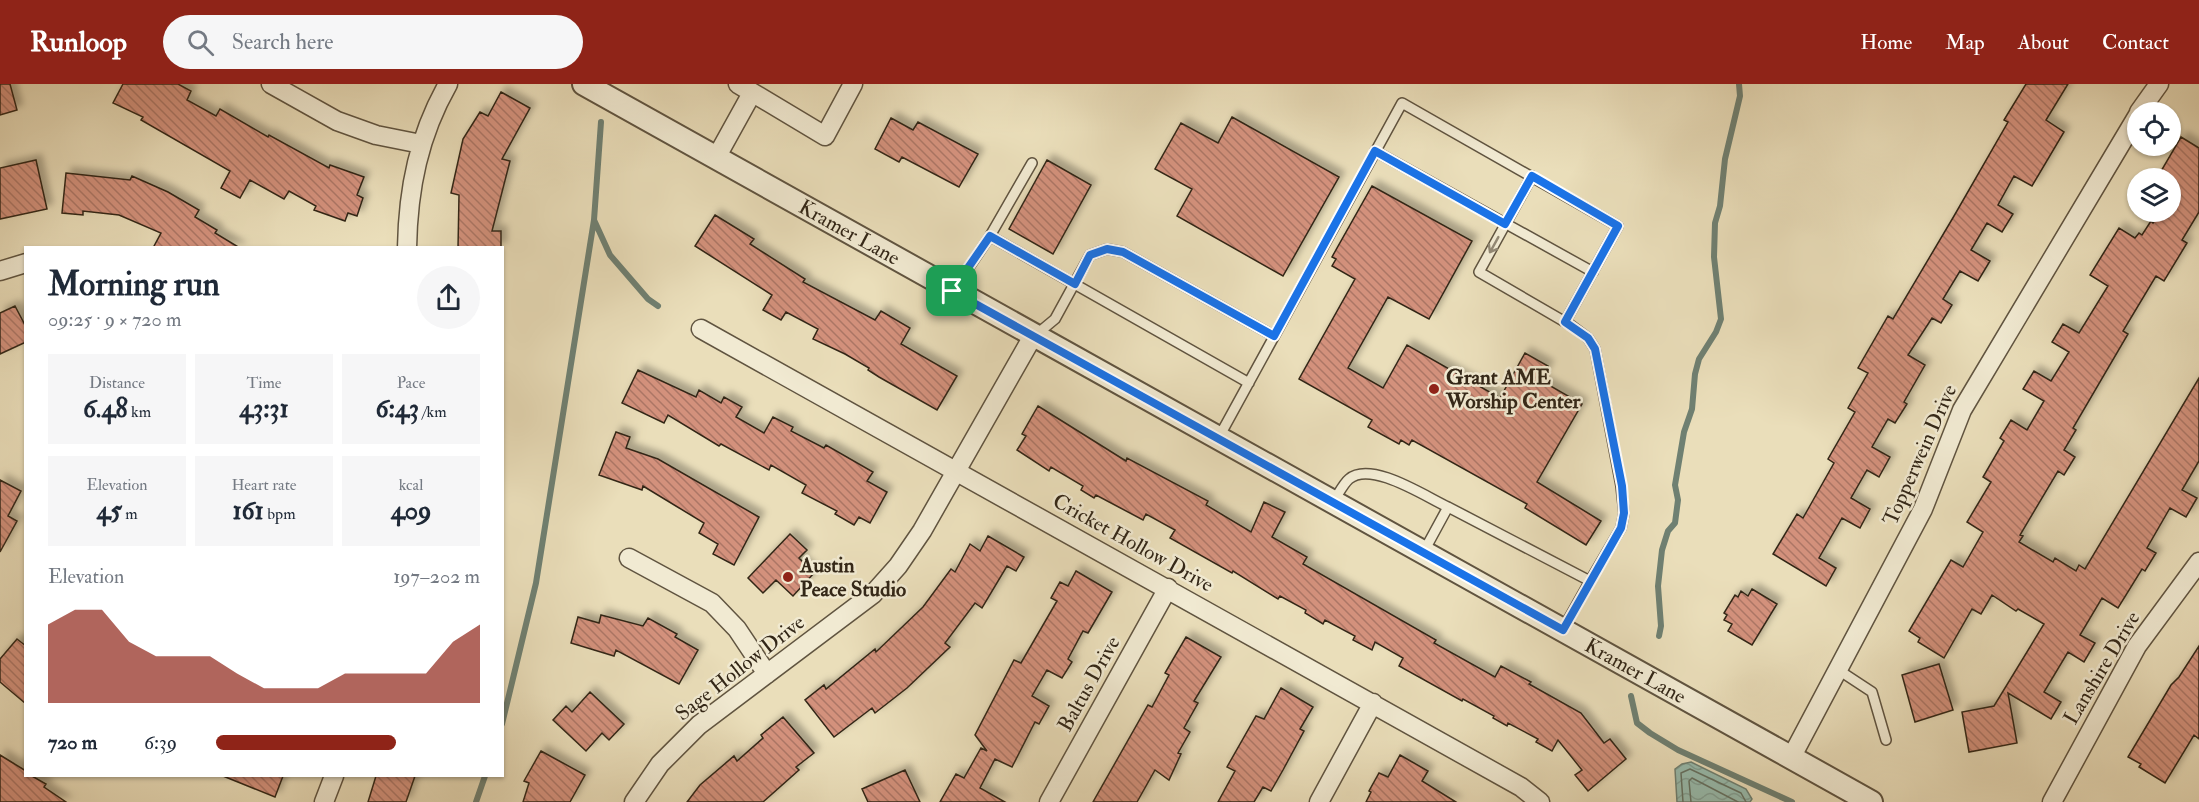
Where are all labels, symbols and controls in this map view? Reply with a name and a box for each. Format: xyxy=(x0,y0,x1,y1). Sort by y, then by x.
search box xyxy=(163,15,583,69)
text: Runloop xyxy=(30,25,127,60)
icon: search xyxy=(184,26,217,59)
text: Search here xyxy=(232,28,334,56)
text: Home xyxy=(1860,29,1912,56)
text: Map xyxy=(1945,29,1985,56)
text: About xyxy=(2018,29,2069,56)
text: Contact xyxy=(2102,29,2169,56)
map controls xyxy=(2127,102,2181,222)
button: locate xyxy=(2127,102,2181,156)
button: layers xyxy=(2127,168,2181,222)
street label: Kramer Lane xyxy=(794,193,905,271)
one-way arrow xyxy=(1487,237,1499,254)
text: Morning run xyxy=(48,264,220,305)
pin xyxy=(926,265,977,316)
button: share xyxy=(417,266,480,329)
icon: arrive xyxy=(935,274,968,307)
text: 09:25 · 9 × 720 m xyxy=(48,307,181,332)
place label: Grant AME Worship Center xyxy=(1445,364,1582,415)
text: Distance xyxy=(89,373,145,393)
text: Time xyxy=(247,373,281,393)
text: Pace xyxy=(397,373,425,393)
street label: Topperwein Drive xyxy=(1877,380,1963,530)
marker: Grant AME Worship Center xyxy=(1427,382,1441,396)
text: 6.48 xyxy=(83,393,128,425)
text: 43:31 xyxy=(239,393,289,425)
text: 6:43 xyxy=(375,393,419,425)
text: km xyxy=(128,402,151,422)
text: /km xyxy=(419,402,447,422)
text: Elevation xyxy=(87,475,147,495)
text: Heart rate xyxy=(231,475,297,495)
text: kcal xyxy=(399,475,423,495)
street label: Cricket Hollow Drive xyxy=(1048,488,1218,598)
text: 45 xyxy=(96,495,122,527)
text: 161 xyxy=(232,495,264,527)
text: 409 xyxy=(391,495,431,527)
text: m xyxy=(122,504,138,524)
text: bpm xyxy=(264,504,296,524)
place label: Austin Peace Studio xyxy=(799,552,906,603)
text: Elevation xyxy=(48,564,124,589)
text: 197–202 m xyxy=(393,564,480,589)
marker: Austin Peace Studio xyxy=(781,570,795,584)
street label: Lanshire Drive xyxy=(2058,606,2147,730)
street label: Sage Hollow Drive xyxy=(670,609,810,727)
street label: Baltus Drive xyxy=(1052,631,1126,736)
street label: Kramer Lane xyxy=(1580,632,1691,710)
text: 720 m xyxy=(48,730,97,755)
text: 6:39 xyxy=(144,730,177,755)

